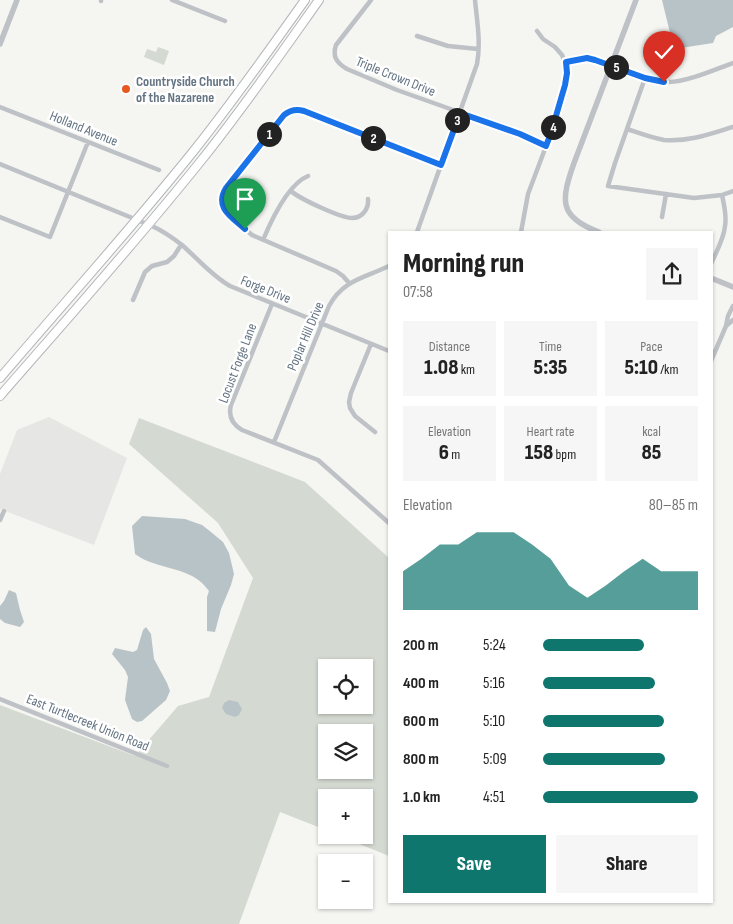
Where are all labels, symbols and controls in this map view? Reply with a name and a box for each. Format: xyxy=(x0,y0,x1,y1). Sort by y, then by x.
pin xyxy=(643,31,685,82)
icon: check xyxy=(650,38,678,66)
street label: Triple Crown Drive xyxy=(354,53,438,100)
pin: 5 xyxy=(604,54,628,80)
text: 5 xyxy=(613,59,620,76)
place label: Countryside Church of the Nazarene xyxy=(136,73,235,106)
marker: Countryside Church of the Nazarene xyxy=(120,83,132,95)
street label: Holland Avenue xyxy=(47,107,120,150)
pin: 3 xyxy=(444,108,470,132)
text: 3 xyxy=(454,112,461,129)
pin: 4 xyxy=(540,114,566,140)
text: 4 xyxy=(550,119,557,136)
pin: 1 xyxy=(256,122,282,146)
text: 1 xyxy=(267,126,272,143)
pin: 2 xyxy=(360,126,386,150)
text: 2 xyxy=(370,130,377,147)
pin xyxy=(224,178,266,229)
icon: arrive xyxy=(231,185,259,213)
text: Morning run xyxy=(403,247,524,280)
button: share xyxy=(646,248,698,300)
street label: Forge Drive xyxy=(238,272,293,307)
text: 07:58 xyxy=(403,283,433,302)
street label: Poplar Hill Drive xyxy=(283,299,328,373)
street label: Locust Forge Lane xyxy=(214,321,260,405)
text: Distance xyxy=(429,338,470,355)
text: Time xyxy=(539,338,562,355)
text: Pace xyxy=(640,338,663,355)
text: 1.08 xyxy=(424,355,458,380)
text: 5:35 xyxy=(534,355,567,380)
text: 5:10 xyxy=(625,355,658,380)
text: km xyxy=(458,361,475,378)
text: /km xyxy=(658,361,678,378)
text: Elevation xyxy=(428,423,471,440)
text: Heart rate xyxy=(527,423,574,440)
text: kcal xyxy=(642,423,661,440)
text: 6 xyxy=(439,440,449,465)
text: 158 xyxy=(525,440,553,465)
text: 85 xyxy=(642,440,661,465)
text: m xyxy=(449,446,460,463)
text: bpm xyxy=(553,446,576,463)
text: Elevation xyxy=(403,496,452,515)
text: 80–85 m xyxy=(649,496,698,515)
text: 200 m xyxy=(403,636,438,655)
text: 5:24 xyxy=(483,636,506,655)
map controls xyxy=(318,659,373,909)
button: locate xyxy=(318,659,373,714)
text: 400 m xyxy=(403,674,439,693)
text: 5:16 xyxy=(483,674,505,693)
street label: East Turtlecreek Union Road xyxy=(24,690,152,755)
text: 600 m xyxy=(403,712,439,731)
text: 5:10 xyxy=(483,712,505,731)
button: layers xyxy=(318,724,373,779)
text: 800 m xyxy=(403,750,439,769)
text: 5:09 xyxy=(483,750,507,769)
text: 1.0 km xyxy=(403,788,440,807)
text: 4:51 xyxy=(483,788,505,807)
button: + xyxy=(318,789,373,844)
button: Save xyxy=(403,835,546,893)
button: Share xyxy=(556,835,698,893)
button: − xyxy=(318,854,373,909)

